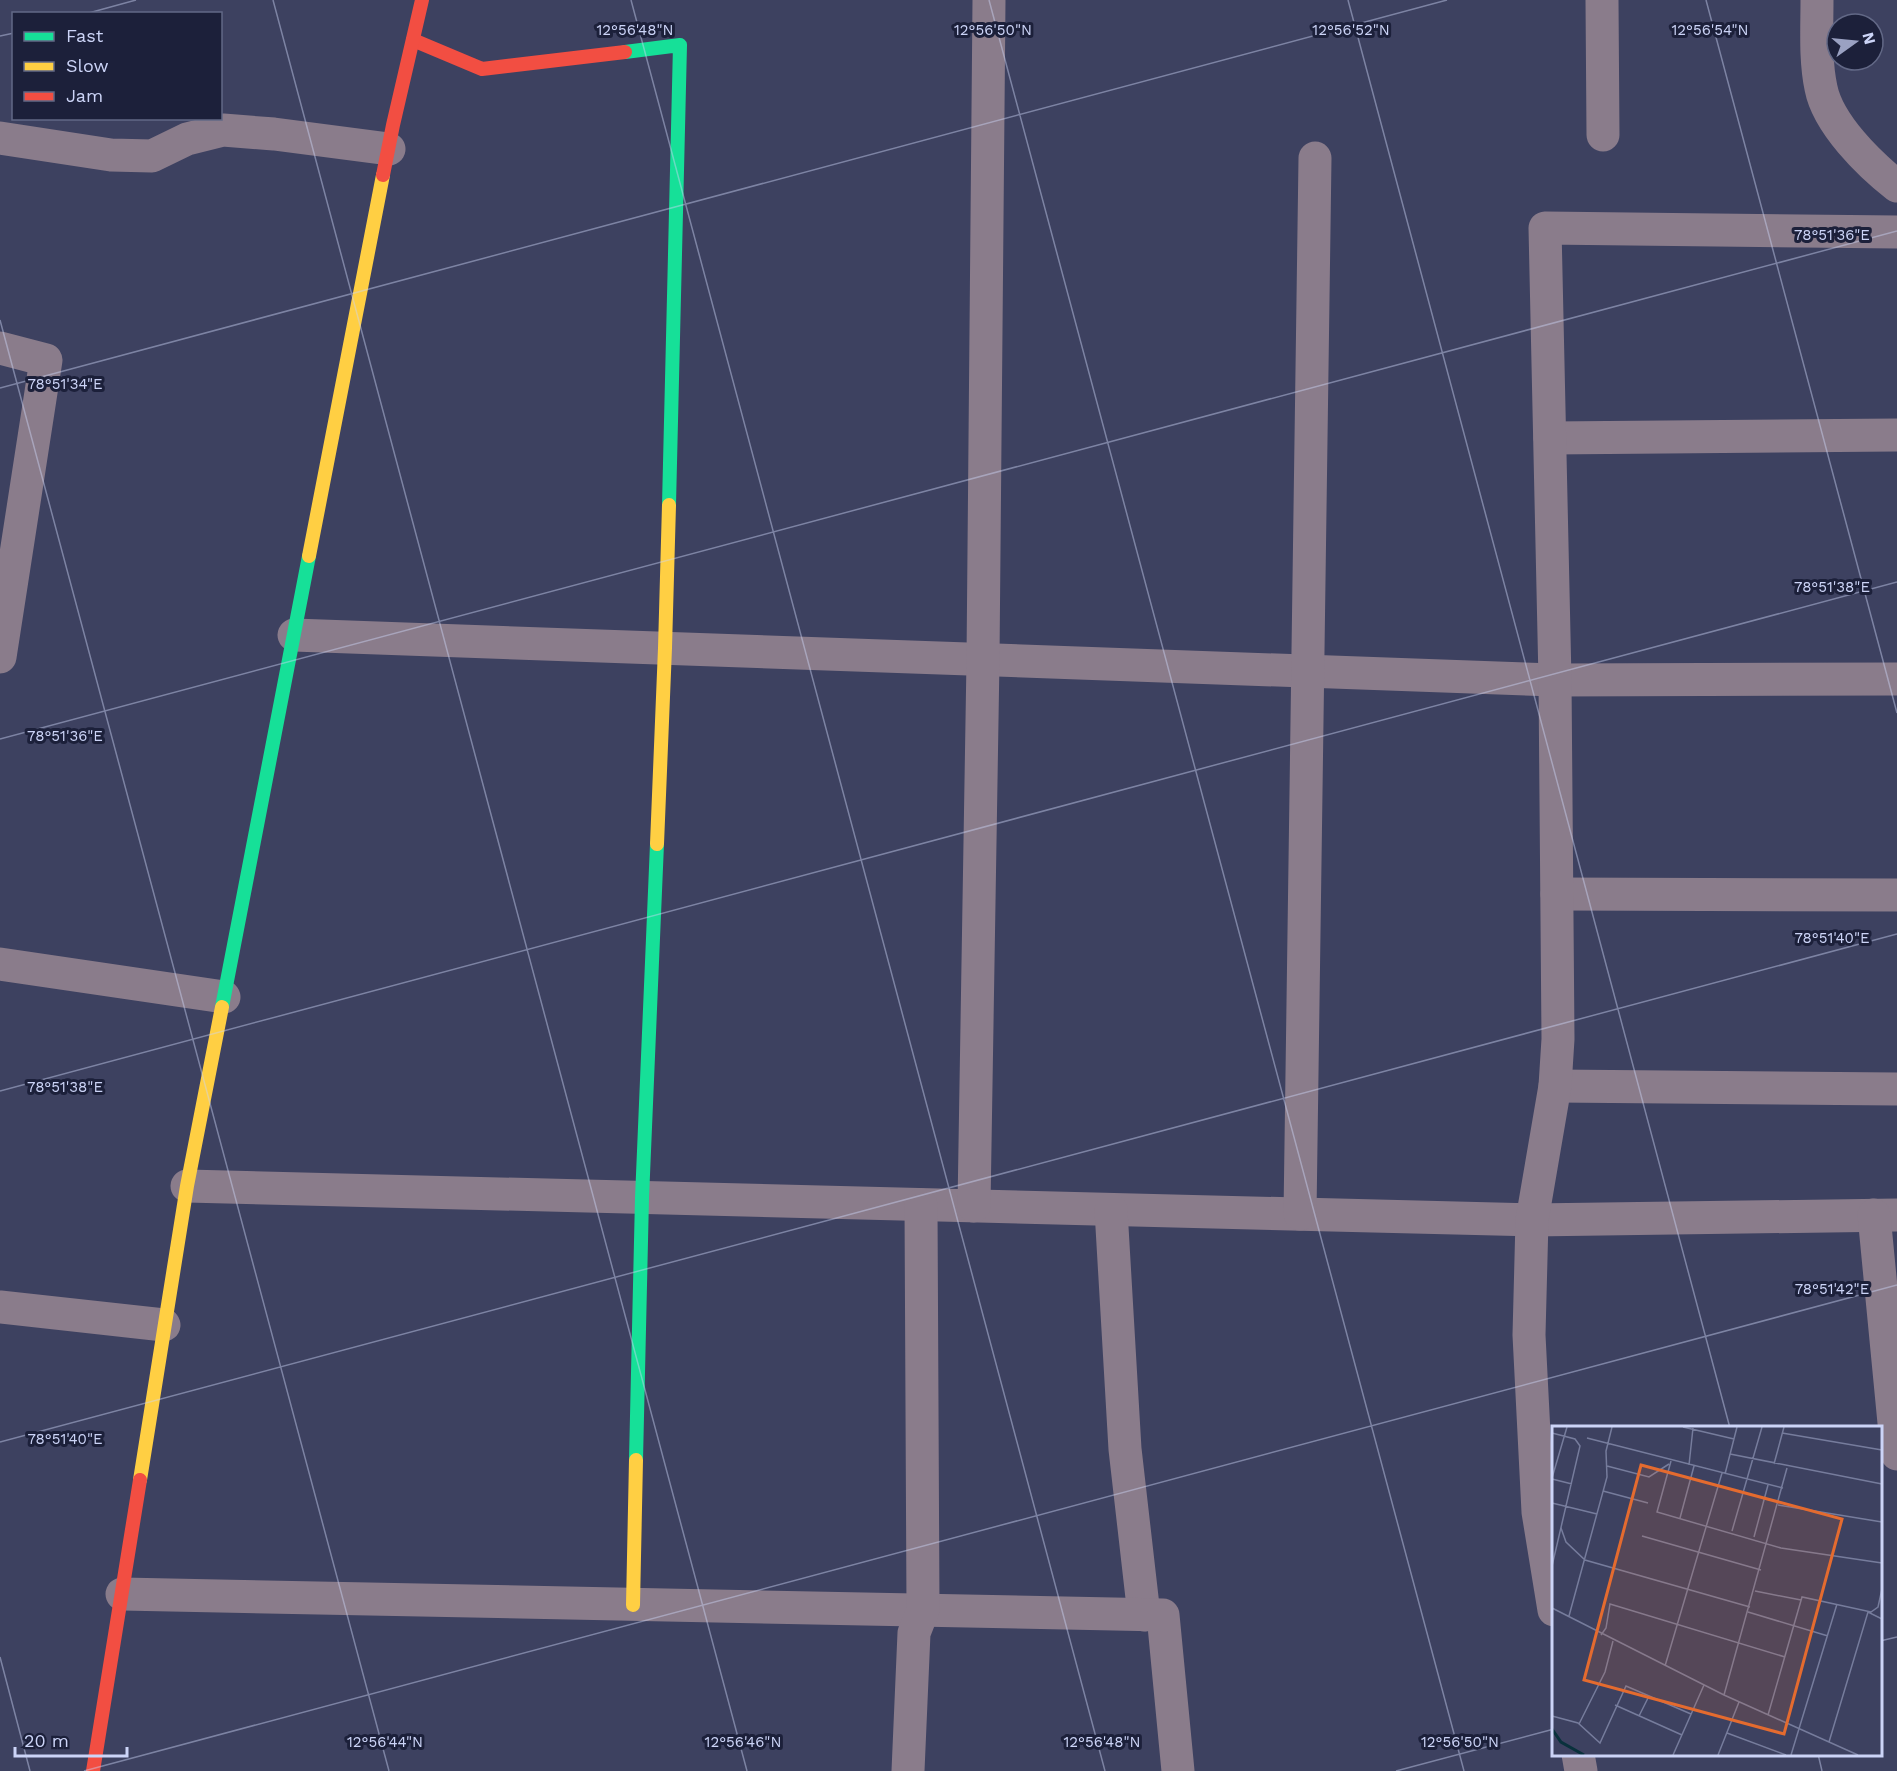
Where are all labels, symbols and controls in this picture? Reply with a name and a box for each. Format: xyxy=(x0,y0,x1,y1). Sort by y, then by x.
legend xyxy=(12,12,222,120)
north arrow xyxy=(1825,12,1885,72)
text: 12°56'48"N xyxy=(597,21,673,39)
text: 12°56'50"N xyxy=(954,21,1032,39)
text: 12°56'52"N xyxy=(1312,21,1390,39)
text: 12°56'54"N xyxy=(1671,21,1749,39)
text: Fast xyxy=(66,25,104,46)
text: N xyxy=(1858,30,1880,46)
text: Slow xyxy=(66,55,109,76)
text: Jam xyxy=(66,85,103,106)
text: 78°51'36"E xyxy=(1794,226,1870,244)
text: 78°51'34"E xyxy=(27,375,103,393)
text: 78°51'38"E xyxy=(1794,578,1870,596)
text: 78°51'36"E xyxy=(27,727,103,745)
text: 78°51'40"E xyxy=(1794,929,1870,947)
text: 78°51'38"E xyxy=(27,1078,103,1096)
text: 78°51'42"E xyxy=(1795,1280,1869,1298)
inset map xyxy=(1552,1426,1882,1756)
text: 78°51'40"E xyxy=(27,1430,103,1448)
scale bar xyxy=(15,1720,128,1758)
text: 20 m xyxy=(24,1730,69,1751)
text: 12°56'44"N xyxy=(347,1733,423,1751)
text: 12°56'46"N xyxy=(705,1733,781,1751)
text: 12°56'48"N xyxy=(1064,1733,1140,1751)
text: 12°56'50"N xyxy=(1421,1733,1499,1751)

